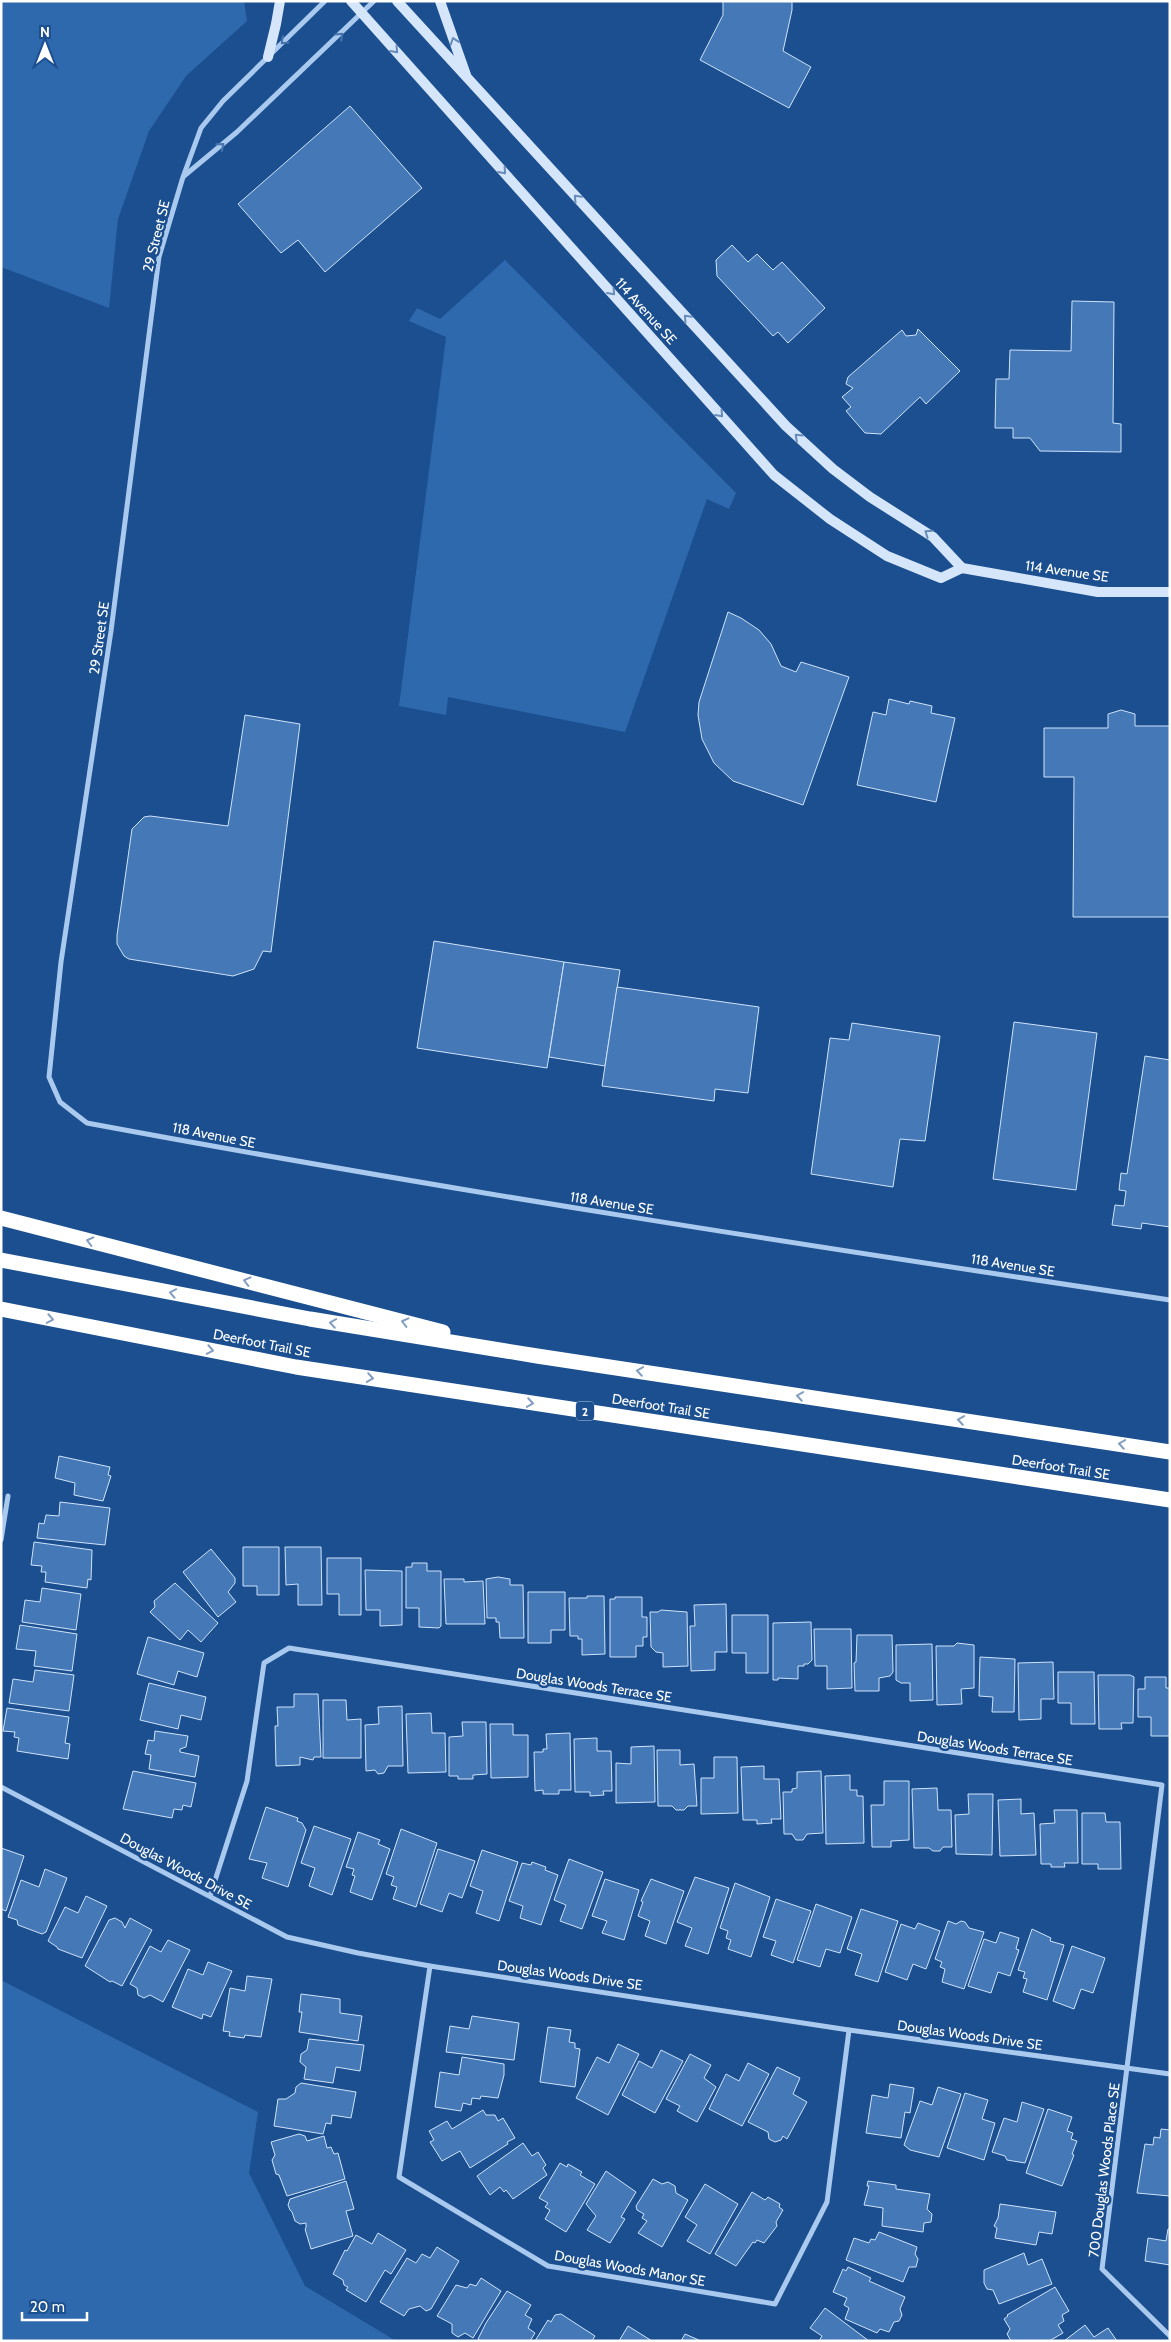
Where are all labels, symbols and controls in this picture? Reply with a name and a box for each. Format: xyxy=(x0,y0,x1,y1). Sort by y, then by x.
north arrow xyxy=(20,20,70,70)
text: N xyxy=(40,23,50,41)
one-way arrow xyxy=(334,32,343,41)
one-way arrow xyxy=(280,35,289,44)
one-way arrow xyxy=(450,37,460,46)
one-way arrow xyxy=(389,45,398,54)
one-way arrow xyxy=(215,142,224,151)
one-way arrow xyxy=(498,166,507,175)
one-way arrow xyxy=(574,195,583,204)
street label: 29 Street SE xyxy=(138,198,174,274)
street label: 114 Avenue SE xyxy=(611,274,681,348)
one-way arrow xyxy=(606,287,615,296)
one-way arrow xyxy=(684,315,693,324)
one-way arrow xyxy=(714,408,723,417)
one-way arrow xyxy=(794,434,803,443)
one-way arrow xyxy=(924,530,933,540)
street label: 114 Avenue SE xyxy=(1024,556,1110,586)
street label: 29 Street SE xyxy=(85,600,113,676)
street label: 118 Avenue SE xyxy=(171,1118,257,1152)
street label: 118 Avenue SE xyxy=(569,1188,655,1219)
one-way arrow xyxy=(86,1236,95,1247)
street label: 118 Avenue SE xyxy=(970,1250,1056,1281)
one-way arrow xyxy=(244,1277,252,1287)
one-way arrow xyxy=(169,1289,178,1299)
one-way arrow xyxy=(46,1313,55,1324)
one-way arrow xyxy=(400,1317,409,1328)
one-way arrow xyxy=(329,1318,337,1329)
street label: Deerfoot Trail SE xyxy=(212,1325,313,1361)
one-way arrow xyxy=(205,1344,214,1355)
one-way arrow xyxy=(635,1367,644,1377)
one-way arrow xyxy=(366,1372,374,1383)
street label: Deerfoot Trail SE xyxy=(611,1389,712,1423)
one-way arrow xyxy=(796,1391,805,1401)
one-way arrow xyxy=(526,1397,535,1407)
road number: 2 xyxy=(576,1402,594,1420)
one-way arrow xyxy=(957,1415,965,1426)
one-way arrow xyxy=(1117,1440,1126,1450)
street label: Deerfoot Trail SE xyxy=(1011,1450,1112,1484)
street label: Douglas Woods Terrace SE xyxy=(515,1664,673,1706)
street label: Douglas Woods Terrace SE xyxy=(916,1727,1074,1769)
street label: Douglas Woods Drive SE xyxy=(117,1829,255,1913)
street label: Douglas Woods Drive SE xyxy=(496,1956,644,1994)
street label: Douglas Woods Drive SE xyxy=(896,2016,1044,2054)
street label: 700 Douglas Woods Place SE xyxy=(1084,2081,1124,2258)
street label: Douglas Woods Manor SE xyxy=(553,2246,707,2290)
scale bar xyxy=(22,2290,88,2322)
text: 20 m xyxy=(30,2298,65,2316)

